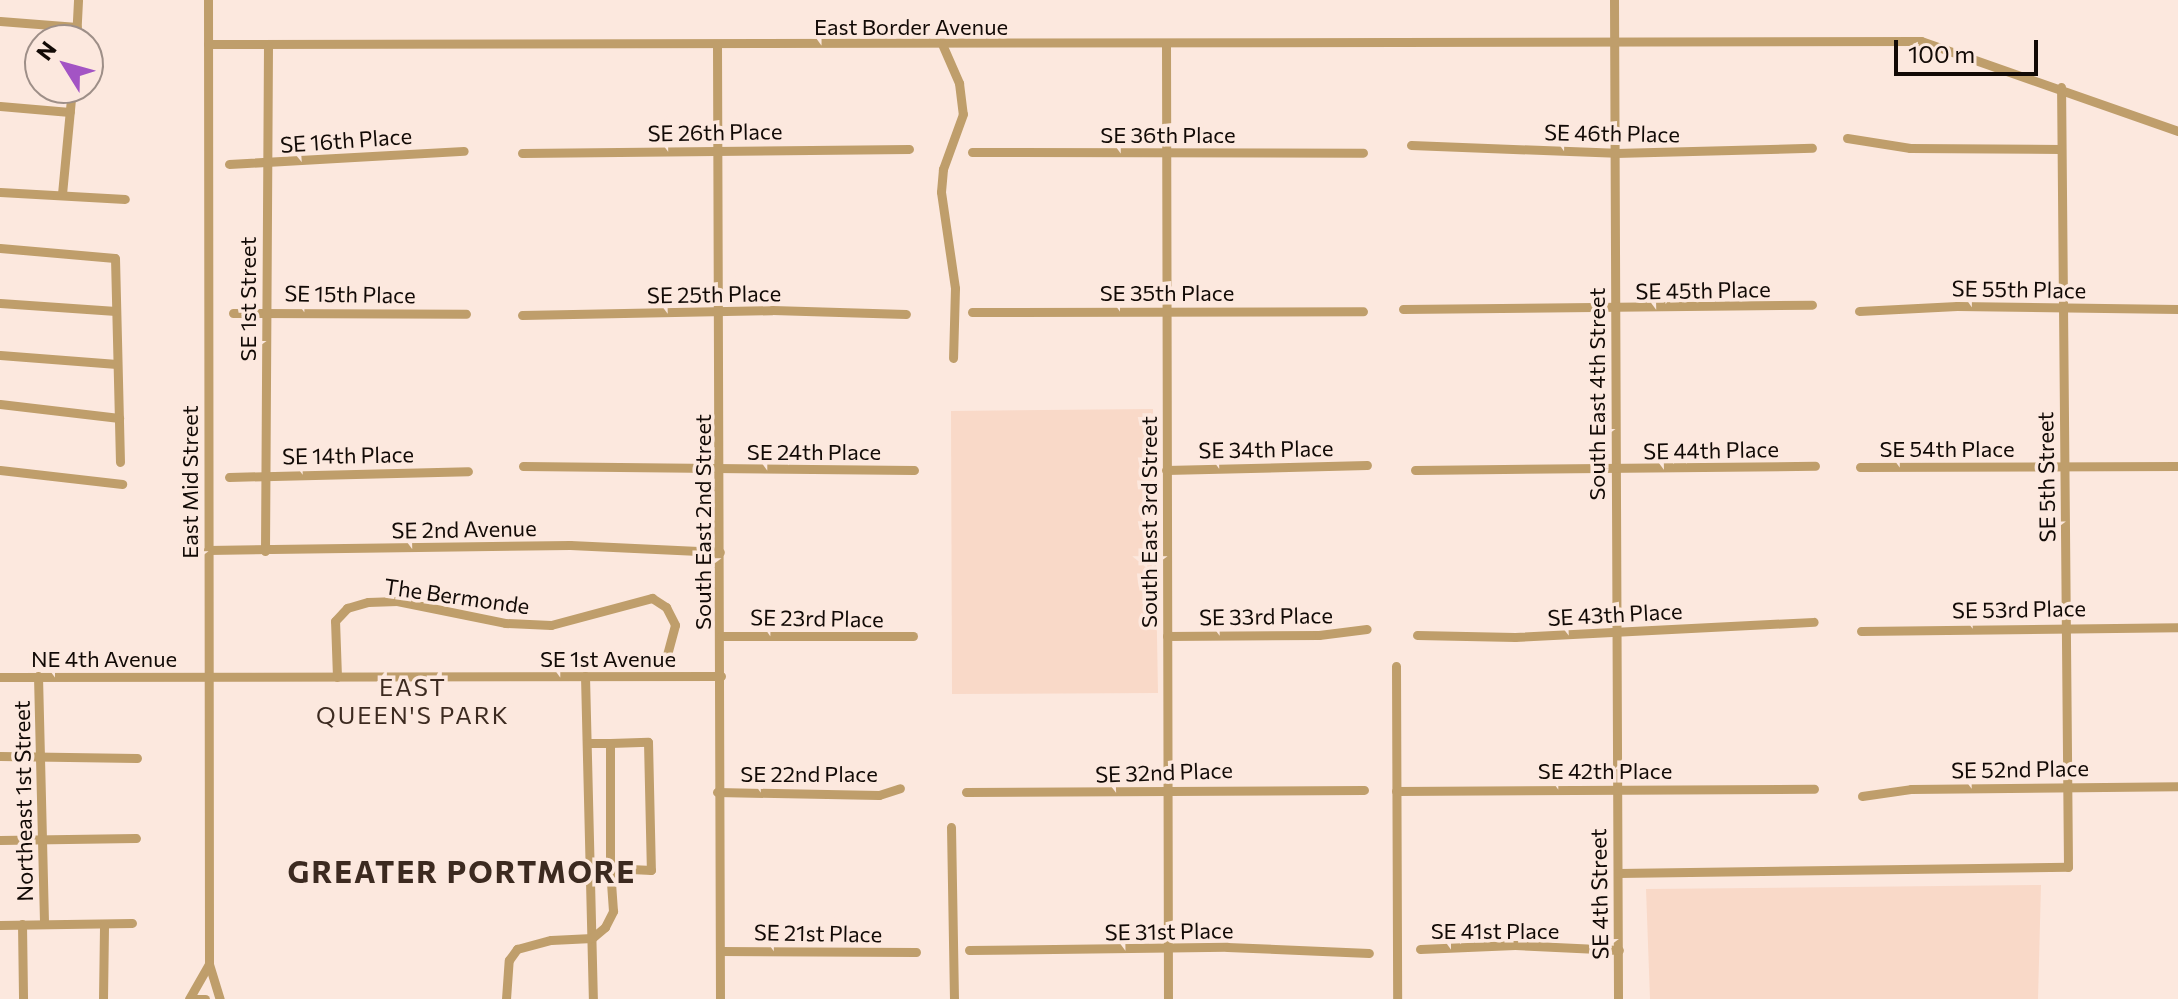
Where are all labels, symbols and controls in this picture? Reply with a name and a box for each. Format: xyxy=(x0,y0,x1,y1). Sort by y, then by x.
street label: East Border Avenue xyxy=(814,14,1008,40)
north arrow xyxy=(24,24,104,104)
scale bar xyxy=(1898,24,2042,74)
text: N xyxy=(30,36,62,65)
text: 100 m xyxy=(1908,39,1975,68)
street label: SE 26th Place xyxy=(647,118,783,146)
street label: SE 46th Place xyxy=(1544,119,1680,147)
street label: SE 16th Place xyxy=(279,122,413,158)
street label: SE 36th Place xyxy=(1100,122,1236,148)
street label: SE 1st Street xyxy=(235,237,261,361)
street label: SE 55th Place xyxy=(1951,275,2087,303)
street label: SE 45th Place xyxy=(1635,276,1771,304)
street label: SE 15th Place xyxy=(284,280,416,308)
street label: SE 25th Place xyxy=(647,280,781,308)
street label: SE 35th Place xyxy=(1100,280,1234,306)
street label: South East 4th Street xyxy=(1584,287,1610,501)
street label: East Mid Street xyxy=(177,405,203,559)
street label: SE 5th Street xyxy=(2032,411,2060,543)
street label: South East 2nd Street xyxy=(690,414,716,630)
street label: South East 3rd Street xyxy=(1136,416,1162,628)
street label: SE 34th Place xyxy=(1198,435,1334,463)
street label: SE 44th Place xyxy=(1643,436,1779,464)
street label: SE 54th Place xyxy=(1879,436,2015,462)
street label: SE 24th Place xyxy=(747,439,881,465)
street label: SE 14th Place xyxy=(282,441,414,469)
street label: SE 2nd Avenue xyxy=(391,515,537,543)
street label: The Bermonde xyxy=(383,573,531,619)
street label: SE 53rd Place xyxy=(1952,595,2086,623)
street label: SE 43th Place xyxy=(1547,597,1683,631)
street label: SE 33rd Place xyxy=(1199,602,1333,630)
street label: SE 23rd Place xyxy=(750,604,884,632)
street label: NE 4th Avenue xyxy=(31,646,177,672)
street label: SE 1st Avenue xyxy=(540,646,676,672)
district label: EAST QUEEN'S PARK xyxy=(316,673,510,729)
street label: Northeast 1st Street xyxy=(8,700,38,902)
street label: SE 52nd Place xyxy=(1951,755,2089,783)
street label: SE 32nd Place xyxy=(1095,756,1233,788)
street label: SE 42th Place xyxy=(1538,758,1672,784)
street label: SE 22nd Place xyxy=(740,761,878,787)
street label: SE 4th Street xyxy=(1585,828,1613,960)
district label: GREATER PORTMORE xyxy=(288,853,636,889)
street label: SE 31st Place xyxy=(1104,917,1234,945)
street label: SE 41st Place xyxy=(1431,918,1559,944)
street label: SE 21st Place xyxy=(754,919,882,947)

